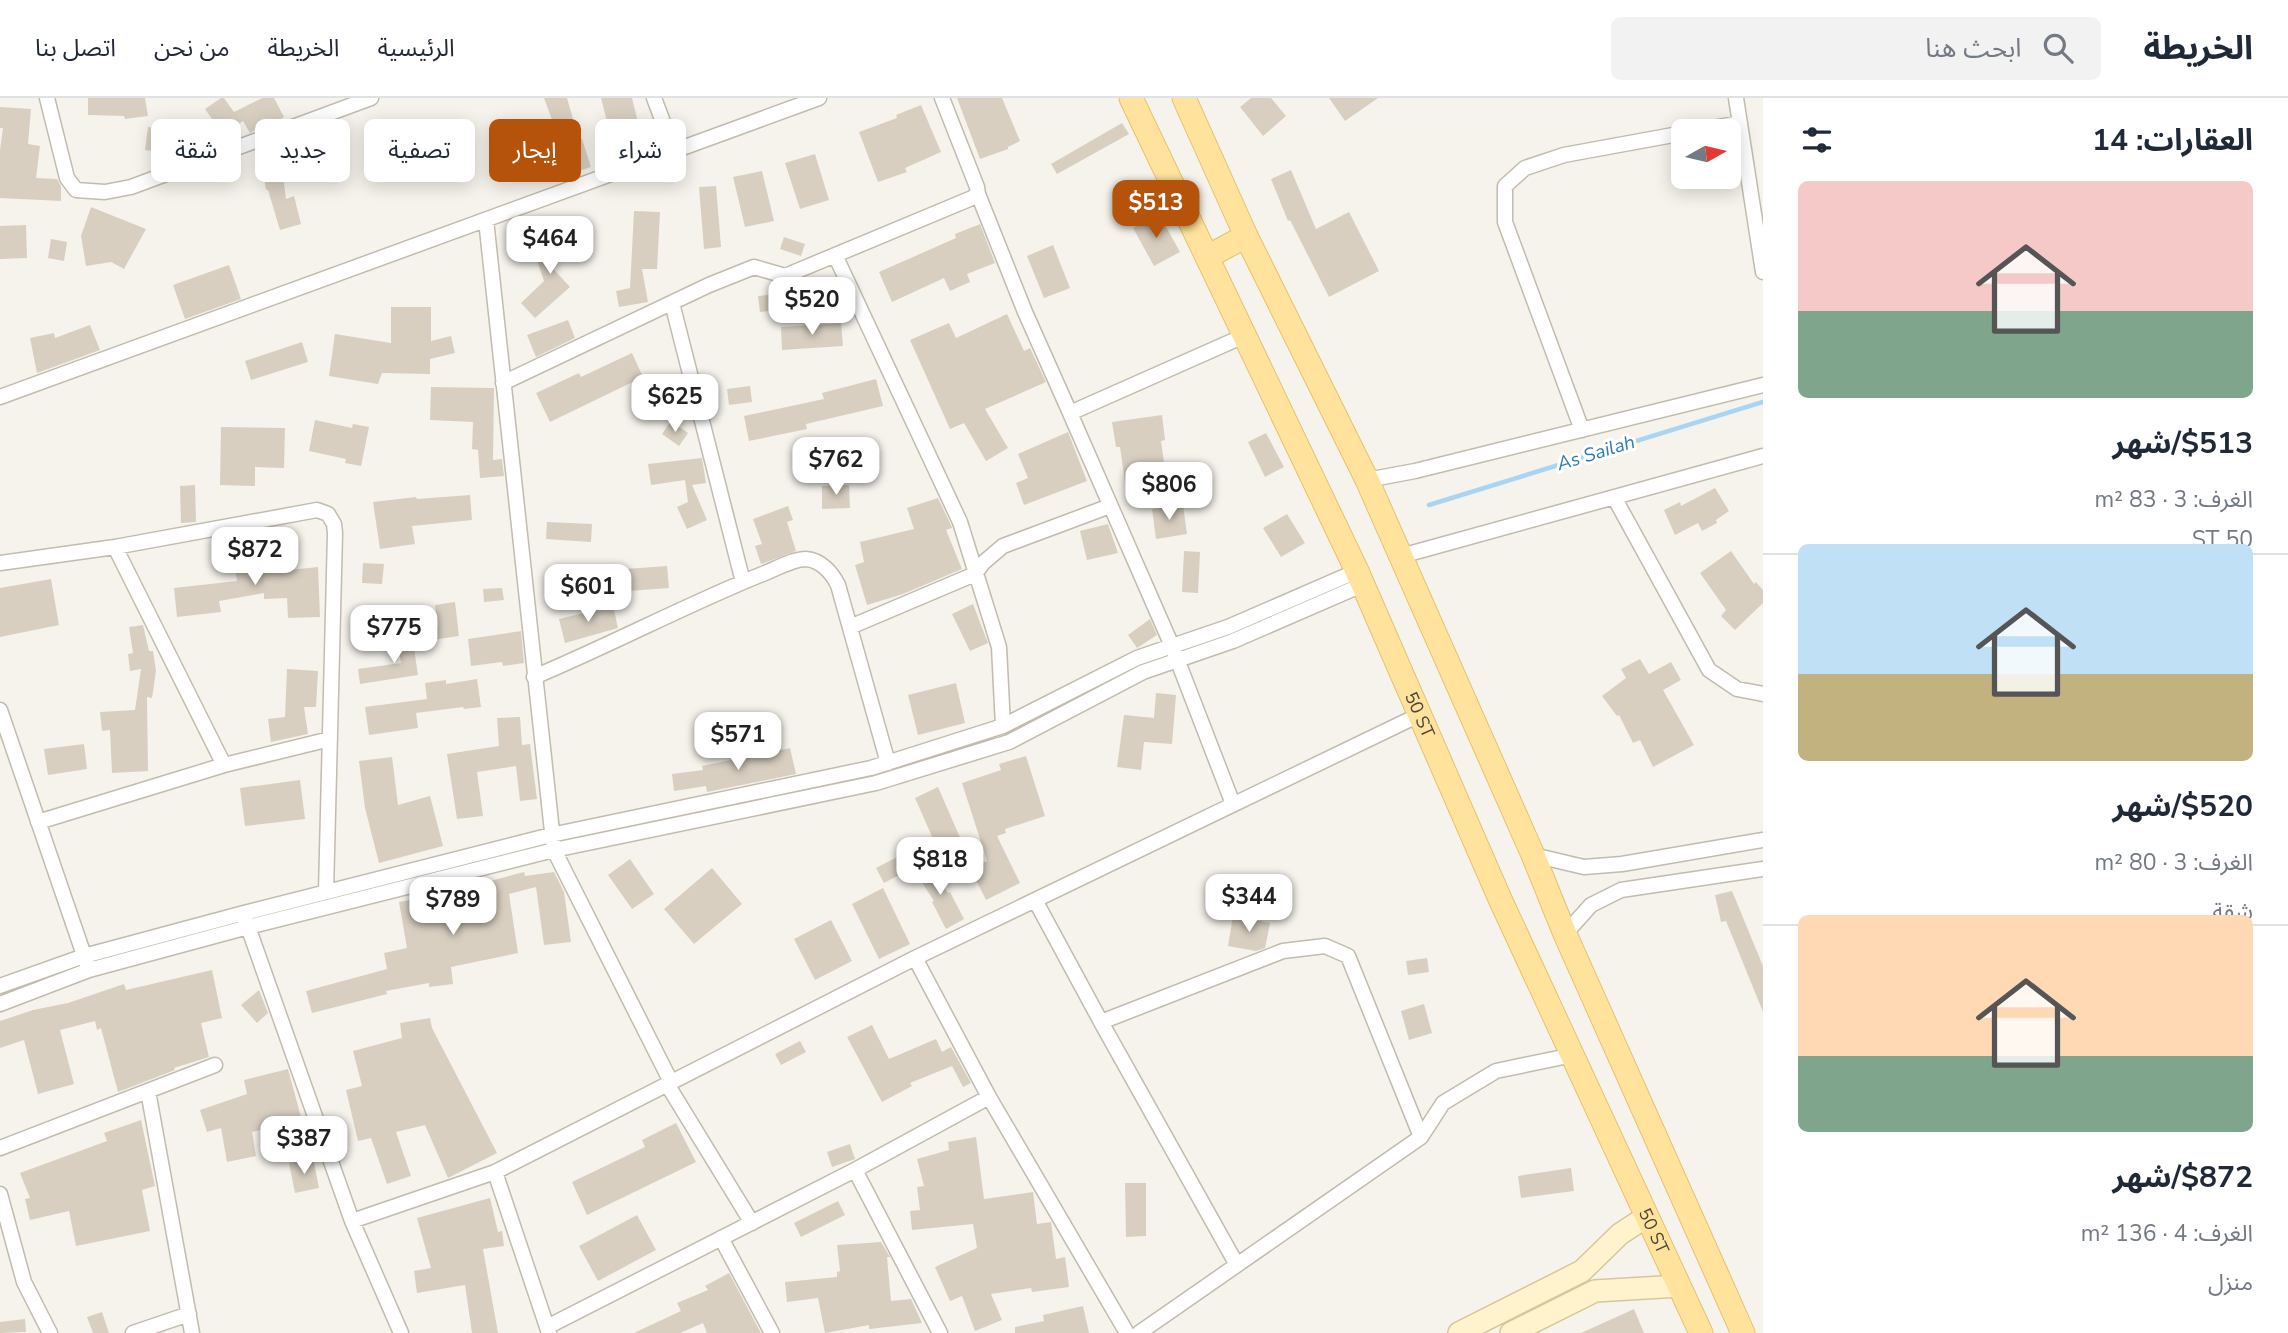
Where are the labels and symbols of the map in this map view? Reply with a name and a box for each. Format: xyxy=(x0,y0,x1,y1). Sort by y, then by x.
north arrow xyxy=(1671,119,1741,189)
pin: $513 xyxy=(1115,180,1197,240)
pin: $464 xyxy=(509,216,591,276)
pin: $520 xyxy=(771,278,853,337)
pin: $625 xyxy=(634,374,716,434)
water label: As Sailah xyxy=(1553,429,1638,477)
pin: $762 xyxy=(795,438,877,497)
pin: $806 xyxy=(1128,462,1210,522)
pin: $872 xyxy=(214,528,296,587)
pin: $601 xyxy=(547,564,629,624)
pin: $775 xyxy=(353,606,435,665)
street label: 50 ST xyxy=(1399,688,1440,742)
pin: $571 xyxy=(697,712,779,772)
pin: $818 xyxy=(899,838,981,897)
pin: $344 xyxy=(1208,874,1290,934)
pin: $789 xyxy=(412,878,494,937)
pin: $387 xyxy=(263,1116,345,1176)
street label: 50 ST xyxy=(1633,1204,1675,1258)

